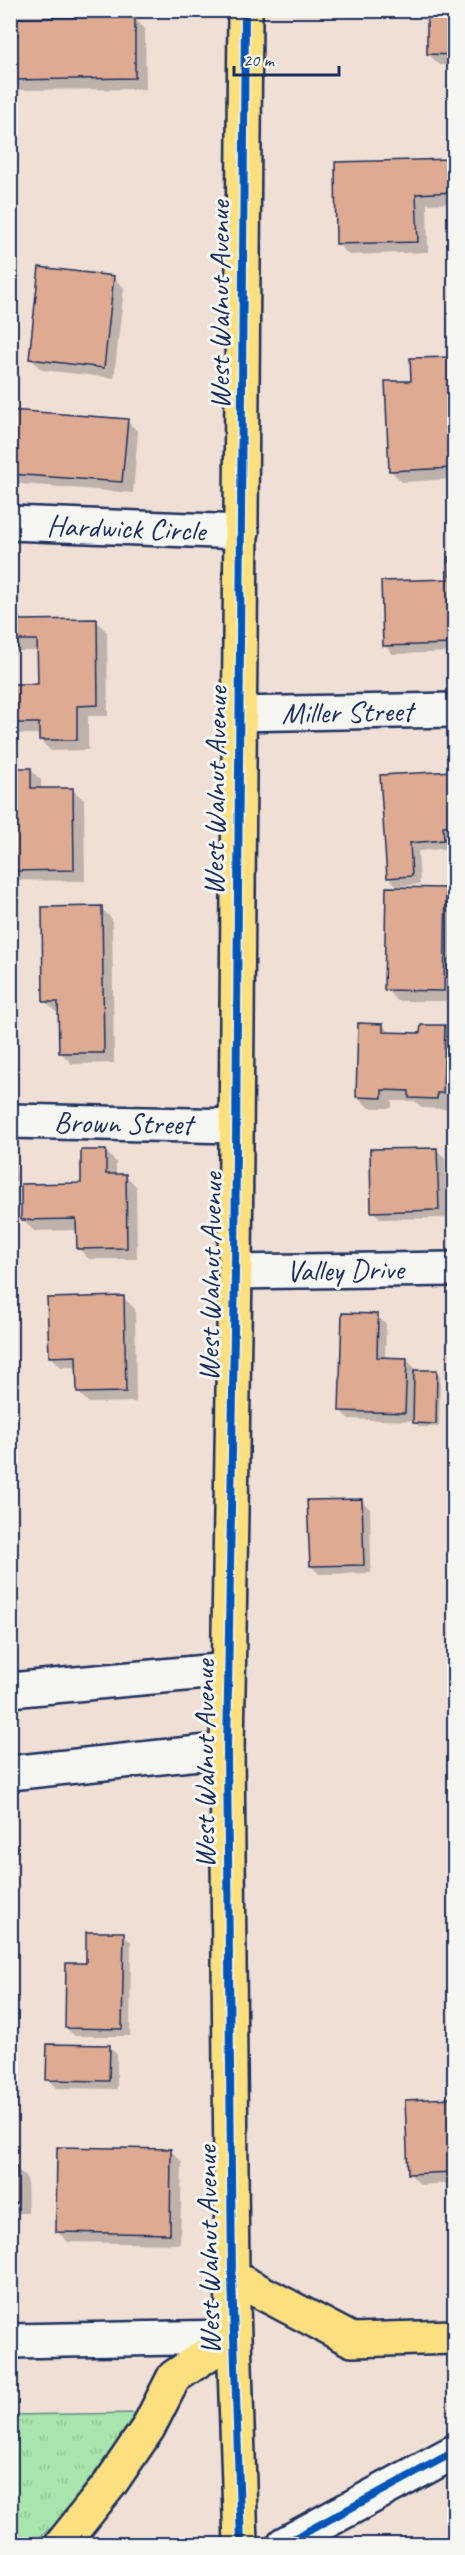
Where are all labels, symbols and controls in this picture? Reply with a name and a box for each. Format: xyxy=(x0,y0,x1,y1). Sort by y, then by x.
scale bar xyxy=(234,39,339,77)
text: 20 m xyxy=(243,49,276,71)
street label: West Walnut Avenue xyxy=(200,198,238,409)
street label: Hardwick Circle xyxy=(46,506,208,550)
street label: West Walnut Avenue xyxy=(194,684,236,896)
street label: Miller Street xyxy=(281,692,417,732)
street label: Brown Street xyxy=(54,1103,196,1143)
street label: West Walnut Avenue xyxy=(189,1170,231,1382)
street label: Valley Drive xyxy=(286,1250,406,1290)
street label: West Walnut Avenue xyxy=(185,1657,223,1868)
street label: West Walnut Avenue xyxy=(187,2143,229,2355)

